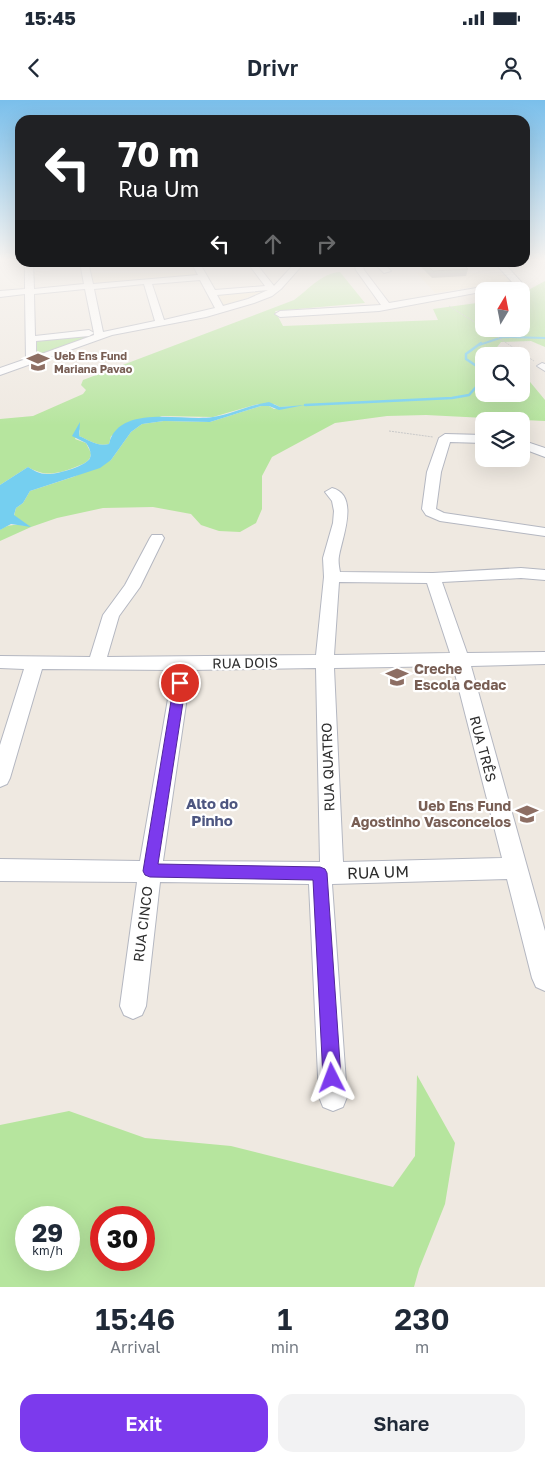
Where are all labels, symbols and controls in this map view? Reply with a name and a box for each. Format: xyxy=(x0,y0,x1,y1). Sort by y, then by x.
text: 15:45 xyxy=(25,6,76,29)
icon: back xyxy=(20,54,48,82)
text: Drivr xyxy=(247,54,298,81)
icon: person xyxy=(497,54,525,82)
text: 70 m xyxy=(118,133,199,175)
icon: left xyxy=(35,135,100,200)
text: Rua Um xyxy=(118,175,199,202)
icon: left xyxy=(206,230,234,258)
icon: ahead xyxy=(259,230,287,258)
icon: right xyxy=(312,230,340,258)
north arrow xyxy=(475,282,530,338)
map controls xyxy=(475,282,530,467)
button: search xyxy=(475,347,530,402)
school or university icon: Ueb Ens Fund Mariana Pavao xyxy=(25,349,51,375)
place label: Ueb Ens Fund Mariana Pavao xyxy=(54,349,133,375)
button: layers xyxy=(475,412,530,467)
street label: RUA DOIS xyxy=(212,653,278,672)
place label: Creche Escola Cedac xyxy=(414,660,506,693)
pin xyxy=(159,662,201,704)
school or university icon: Creche Escola Cedac xyxy=(384,664,410,690)
icon: arrive xyxy=(166,669,194,697)
street label: RUA TRÊS xyxy=(467,714,500,784)
street label: RUA QUATRO xyxy=(317,722,338,812)
district label: Alto do Pinho xyxy=(186,794,238,829)
place label: Ueb Ens Fund Agostinho Vasconcelos xyxy=(351,797,511,830)
school or university icon: Ueb Ens Fund Agostinho Vasconcelos xyxy=(514,801,540,827)
street label: RUA UM xyxy=(347,861,409,883)
street label: RUA CINCO xyxy=(129,885,156,963)
position arrow xyxy=(305,1051,357,1103)
speed limit sign: 30 xyxy=(90,1206,155,1271)
text: 29 xyxy=(32,1217,63,1248)
text: km/h xyxy=(32,1243,63,1258)
text: 15:46 xyxy=(95,1301,175,1337)
text: 1 xyxy=(277,1301,292,1337)
text: 230 xyxy=(394,1301,450,1337)
text: Arrival xyxy=(110,1337,160,1357)
text: min xyxy=(271,1337,299,1357)
text: m xyxy=(415,1337,429,1357)
button: Exit xyxy=(20,1394,268,1452)
button: Share xyxy=(278,1394,525,1452)

